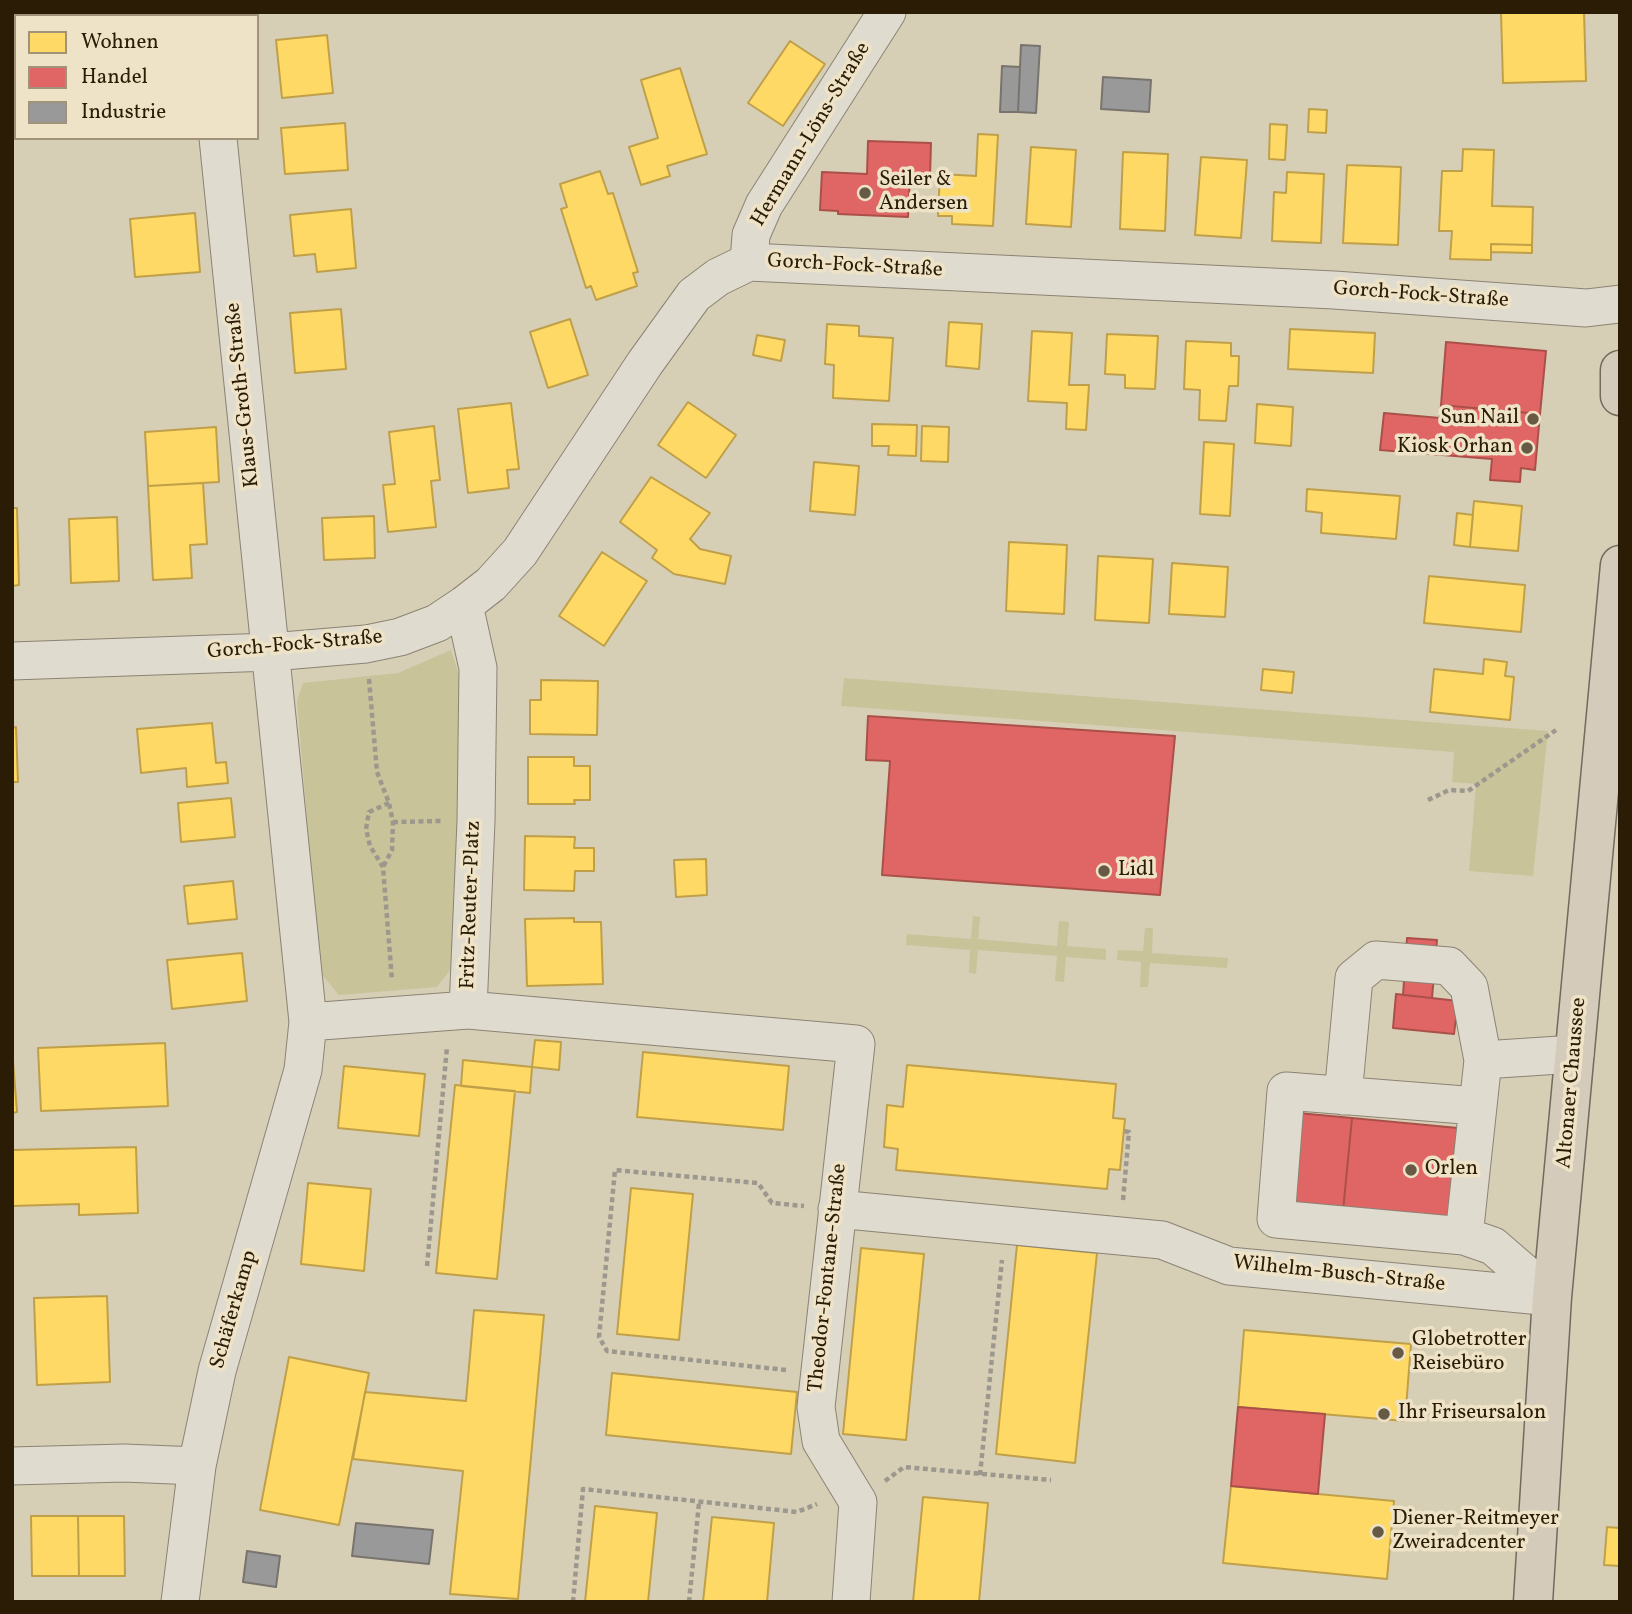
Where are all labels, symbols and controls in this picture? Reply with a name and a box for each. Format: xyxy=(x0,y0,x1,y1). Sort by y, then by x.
legend xyxy=(14,14,259,140)
text: Wohnen xyxy=(81,28,159,57)
street label: Hermann-Löns-Straße xyxy=(747,38,877,232)
text: Handel xyxy=(81,63,148,92)
text: Industrie xyxy=(81,98,166,127)
place label: Seiler & Andersen xyxy=(879,168,968,218)
marker: Seiler & Andersen xyxy=(857,185,873,201)
street label: Gorch-Fock-Straße xyxy=(767,250,943,284)
street label: Gorch-Fock-Straße xyxy=(1332,277,1510,315)
street label: Klaus-Groth-Straße xyxy=(222,301,266,489)
place label: Sun Nail xyxy=(1440,406,1519,432)
marker: Sun Nail xyxy=(1525,411,1541,427)
place label: Kiosk Orhan xyxy=(1397,435,1513,461)
marker: Kiosk Orhan xyxy=(1519,440,1535,456)
street label: Gorch-Fock-Straße xyxy=(206,626,384,666)
street label: Fritz-Reuter-Platz xyxy=(456,820,488,990)
place label: Lidl xyxy=(1118,858,1154,884)
marker: Lidl xyxy=(1096,863,1112,879)
street label: Altonaer Chaussee xyxy=(1553,996,1593,1170)
place label: Orlen xyxy=(1425,1157,1478,1183)
street label: Theodor-Fontane-Straße xyxy=(804,1162,854,1394)
marker: Orlen xyxy=(1403,1162,1419,1178)
street label: Schäferkamp xyxy=(206,1248,264,1372)
street label: Wilhelm-Busch-Straße xyxy=(1232,1251,1446,1299)
place label: Globetrotter Reisebüro xyxy=(1412,1328,1526,1378)
marker: Globetrotter Reisebüro xyxy=(1390,1345,1406,1361)
place label: Ihr Friseursalon xyxy=(1398,1401,1546,1427)
marker: Ihr Friseursalon xyxy=(1376,1406,1392,1422)
place label: Diener-Reitmeyer Zweiradcenter xyxy=(1392,1507,1559,1557)
marker: Diener-Reitmeyer Zweiradcenter xyxy=(1370,1524,1386,1540)

